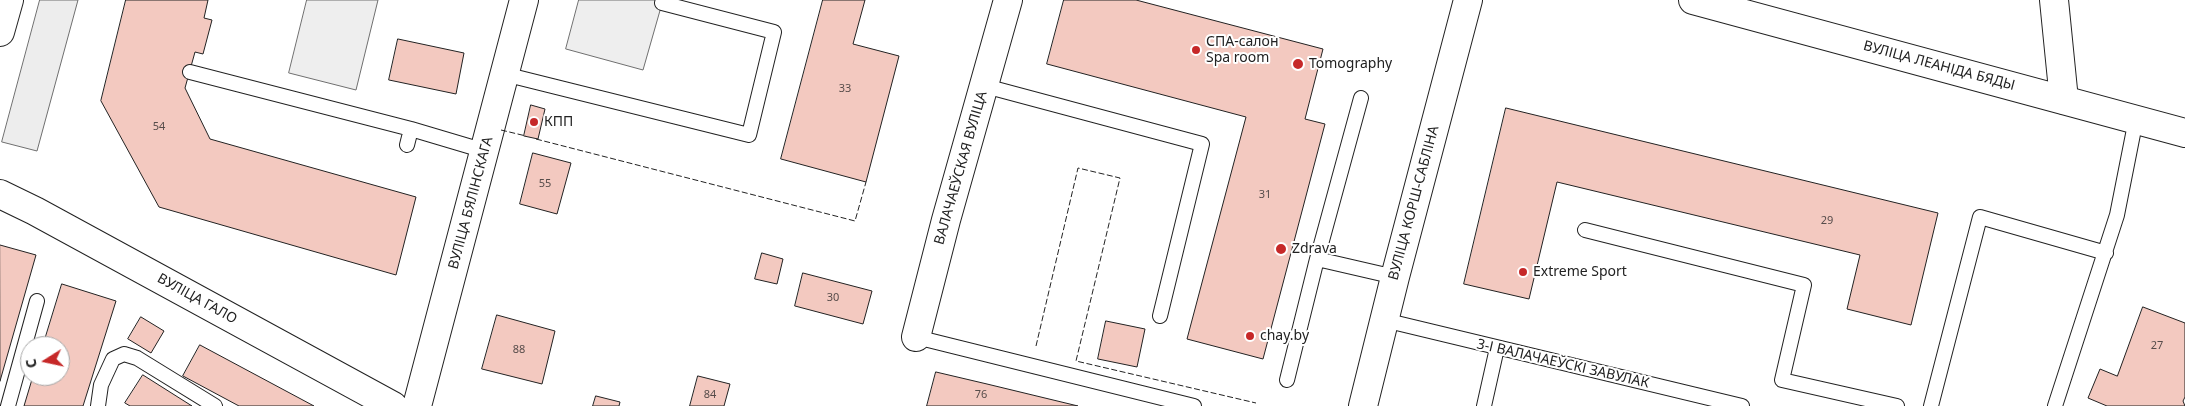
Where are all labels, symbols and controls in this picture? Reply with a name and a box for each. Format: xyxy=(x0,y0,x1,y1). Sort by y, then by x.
place label: СПА-салон Spa room xyxy=(1206,34,1278,66)
street label: ВУЛІЦА ЛЕАНІДА БЯДЫ xyxy=(1861,38,2017,94)
marker: СПА-салон Spa room xyxy=(1190,44,1202,56)
place label: Tomography xyxy=(1309,56,1392,72)
marker: Tomography xyxy=(1291,57,1305,71)
house number: 33 xyxy=(839,82,851,96)
street label: ВАЛАЧАЕЎСКАЯ ВУЛІЦА xyxy=(931,89,991,247)
place label: КПП xyxy=(544,114,573,130)
marker: КПП xyxy=(528,116,540,128)
house number: 54 xyxy=(153,120,165,134)
street label: ВУЛІЦА КОРШ-САБЛІНА xyxy=(1385,124,1443,282)
street label: ВУЛІЦА БЯЛІНСКАГА xyxy=(445,135,497,271)
house number: 55 xyxy=(539,177,551,191)
house number: 31 xyxy=(1259,188,1271,202)
house number: 29 xyxy=(1821,214,1833,228)
place label: Zdrava xyxy=(1292,241,1337,257)
marker: Zdrava xyxy=(1274,242,1288,256)
place label: Extreme Sport xyxy=(1533,264,1627,280)
marker: Extreme Sport xyxy=(1517,266,1529,278)
street label: ВУЛІЦА ГАЛО xyxy=(154,270,240,328)
house number: 30 xyxy=(827,291,839,305)
place label: chay.by xyxy=(1260,328,1309,344)
marker: chay.by xyxy=(1244,330,1256,342)
north arrow xyxy=(20,336,70,386)
street label: 3-І ВАЛАЧАЕЎСКІ ЗАВУЛАК xyxy=(1475,336,1651,392)
house number: 27 xyxy=(2151,339,2163,353)
house number: 88 xyxy=(513,343,525,357)
text: С xyxy=(21,357,41,370)
house number: 84 xyxy=(704,388,716,402)
house number: 76 xyxy=(975,388,987,402)

